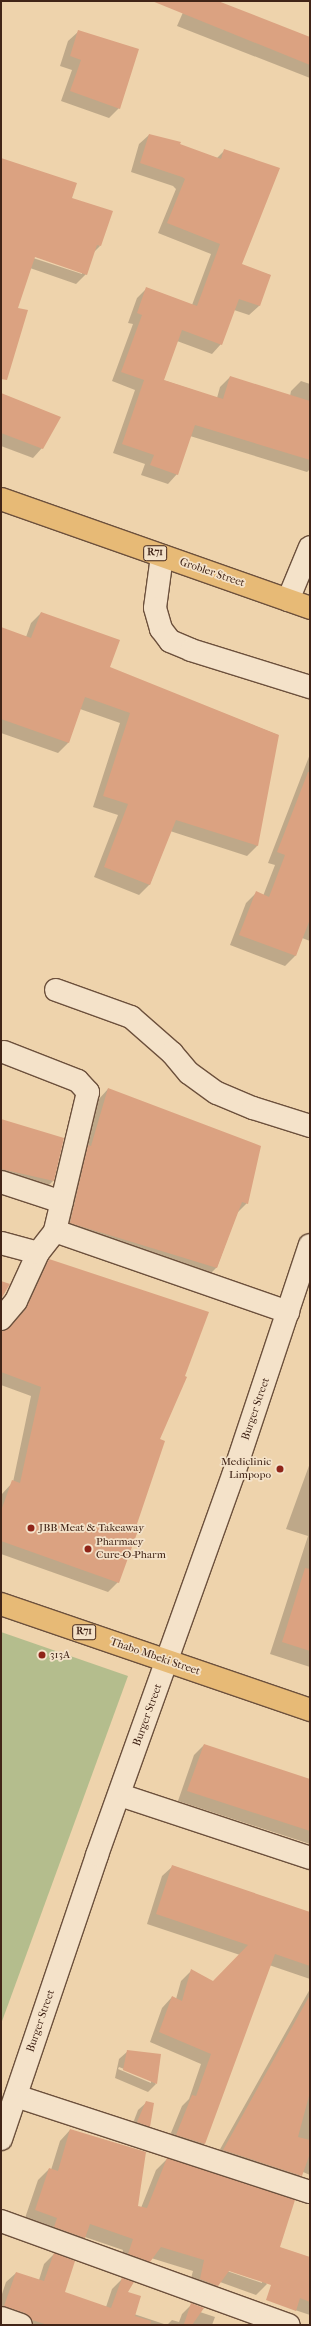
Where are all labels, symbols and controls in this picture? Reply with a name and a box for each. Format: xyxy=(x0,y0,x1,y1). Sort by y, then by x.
road number: R71 xyxy=(143,545,167,561)
street label: Grobler Street xyxy=(178,556,246,590)
street label: Burger Street xyxy=(239,1376,273,1442)
place label: Mediclinic Limpopo xyxy=(221,1456,271,1482)
marker: Mediclinic Limpopo xyxy=(274,1463,286,1475)
place label: JBB Meat & Takeaway xyxy=(39,1521,144,1535)
marker: JBB Meat & Takeaway xyxy=(26,1523,36,1533)
place label: Pharmacy Cure-O-Pharm xyxy=(96,1536,166,1562)
marker: Pharmacy Cure-O-Pharm xyxy=(83,1544,93,1554)
road number: R71 xyxy=(72,1624,96,1640)
street label: Thabo Mbeki Street xyxy=(108,1635,202,1679)
place label: 313A xyxy=(50,1648,70,1662)
marker: 313A xyxy=(37,1650,47,1660)
street label: Burger Street xyxy=(131,1682,165,1748)
street label: Burger Street xyxy=(24,1988,58,2054)

